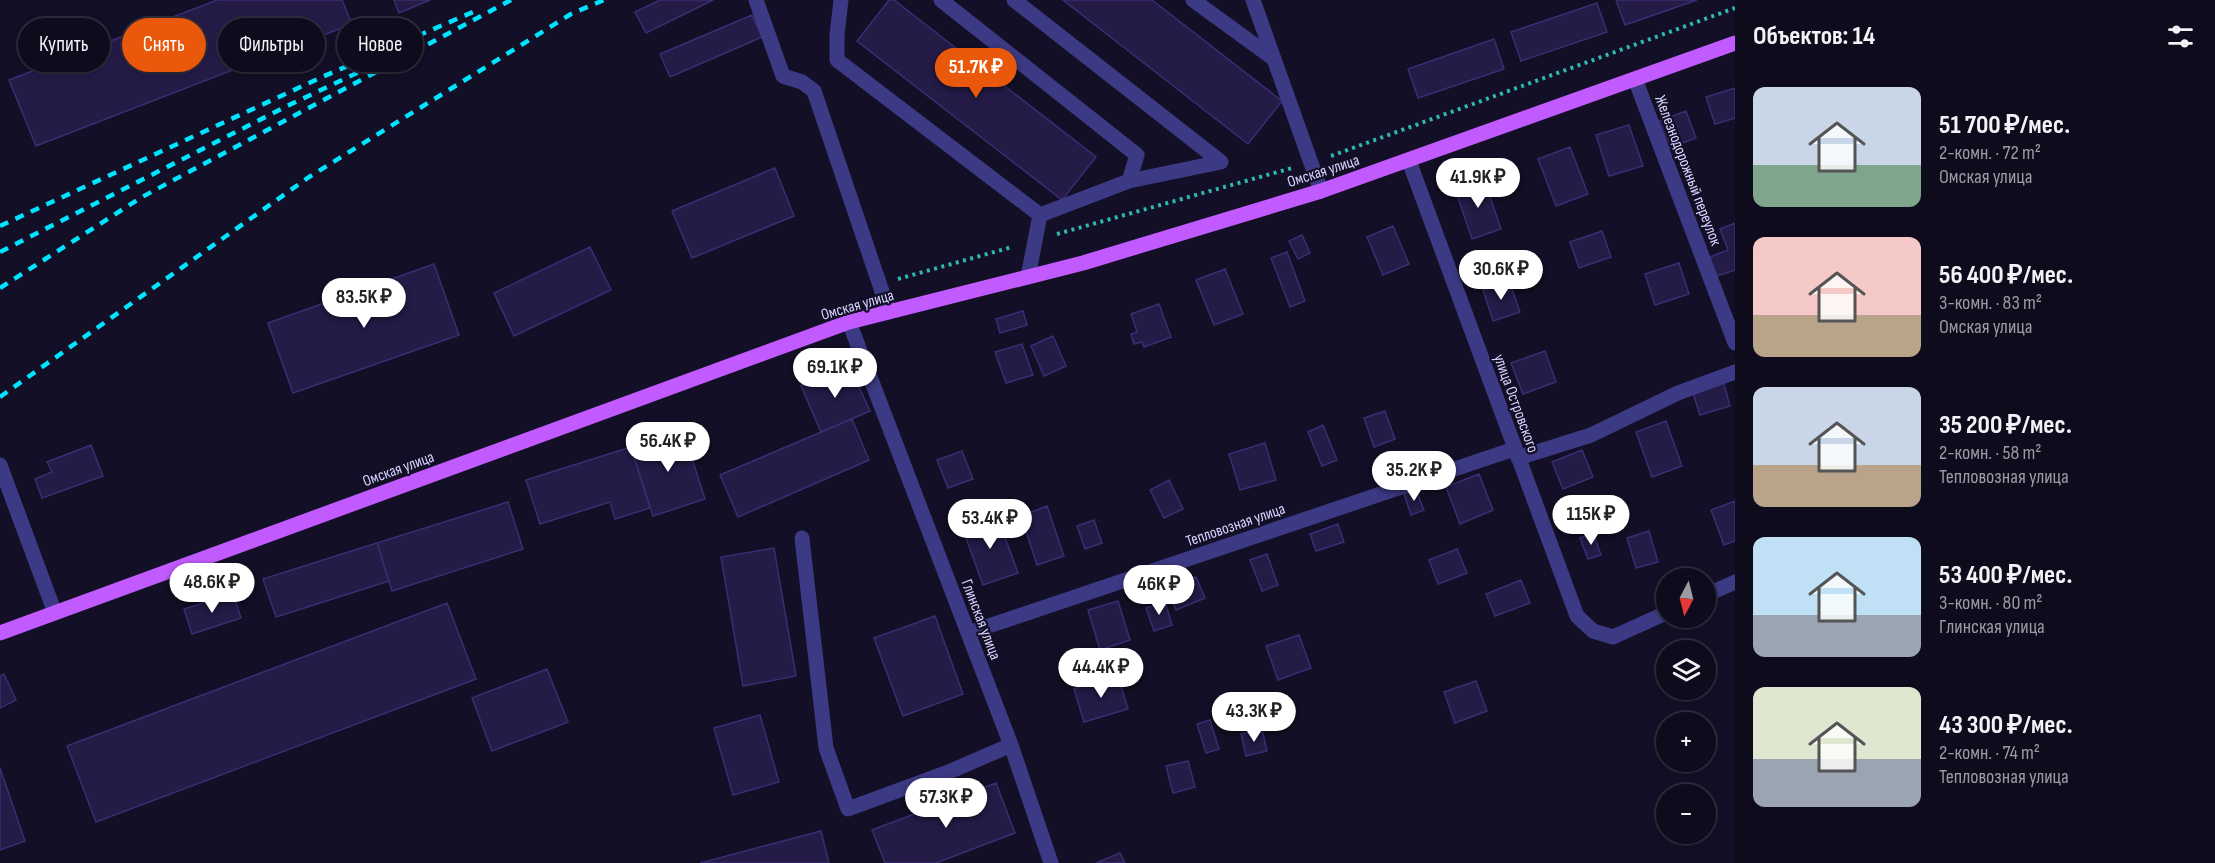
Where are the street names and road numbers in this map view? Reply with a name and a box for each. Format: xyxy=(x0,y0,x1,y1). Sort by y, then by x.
street label: Железнодорожный переулок xyxy=(1650,93,1725,249)
street label: Омская улица xyxy=(1285,151,1362,192)
street label: Омская улица xyxy=(819,286,896,325)
street label: улица Островского xyxy=(1489,352,1542,455)
street label: Омская улица xyxy=(360,448,437,491)
street label: Тепловозная улица xyxy=(1183,500,1288,551)
street label: Глинская улица xyxy=(957,577,1005,662)

